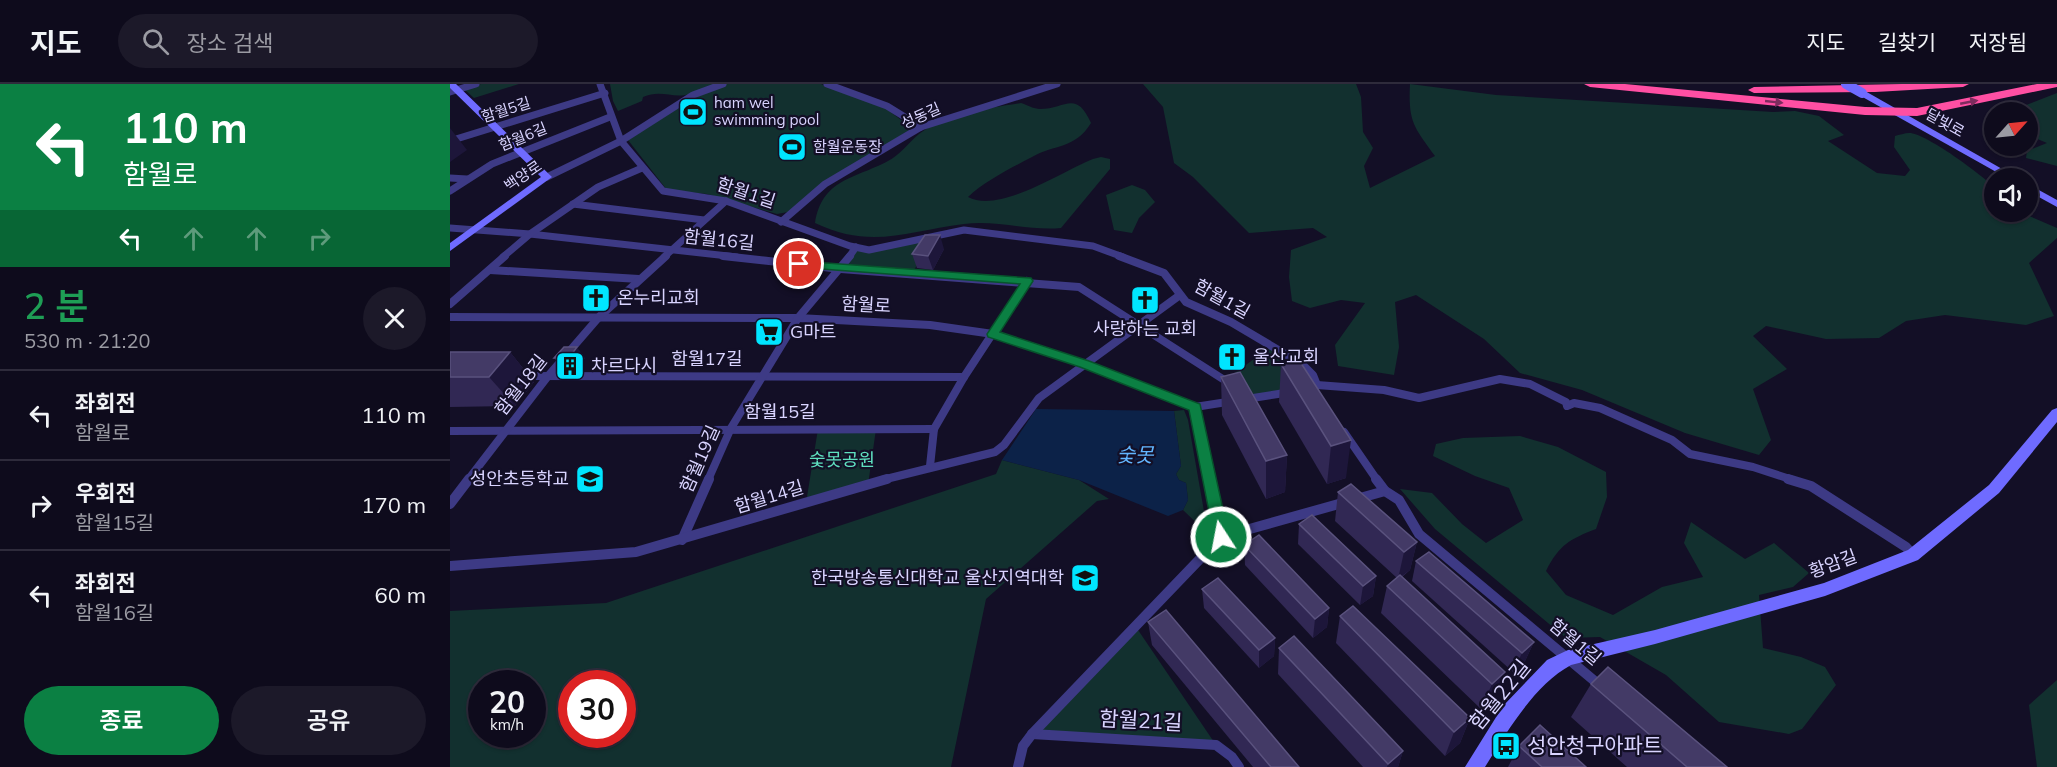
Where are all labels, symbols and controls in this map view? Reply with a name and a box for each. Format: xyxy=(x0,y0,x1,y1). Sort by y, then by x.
search box xyxy=(118,14,538,68)
text: 지도 xyxy=(30,25,82,60)
icon: search xyxy=(139,25,172,58)
text: 장소 검색 xyxy=(187,29,273,57)
text: 지도 xyxy=(1806,29,1845,55)
text: 길찾기 xyxy=(1878,29,1936,55)
text: 저장됨 xyxy=(1969,29,2027,55)
street label: 함월5길 xyxy=(479,93,533,126)
place label: ham wel swimming pool xyxy=(714,93,819,129)
sports icon: ham wel swimming pool xyxy=(677,96,709,128)
one-way arrow xyxy=(1764,97,1783,107)
one-way arrow xyxy=(1960,97,1978,107)
street label: 성동길 xyxy=(898,98,944,133)
text: 110 m xyxy=(123,101,248,154)
north arrow xyxy=(1984,102,2038,156)
map controls xyxy=(1984,102,2038,222)
street label: 달빛로 xyxy=(1923,104,1968,141)
icon: left xyxy=(24,108,102,186)
street label: 함월6길 xyxy=(496,118,550,155)
sports icon: 함월운동장 xyxy=(776,131,808,163)
place label: 함월운동장 xyxy=(813,137,882,156)
street label: 백양로 xyxy=(500,156,545,195)
text: 함월로 xyxy=(123,157,198,191)
button: sound xyxy=(1984,168,2038,222)
street label: 함월1길 xyxy=(714,172,778,213)
icon: left xyxy=(114,222,147,255)
icon: ahead xyxy=(177,222,210,255)
icon: ahead xyxy=(240,222,273,255)
icon: right xyxy=(303,222,336,255)
street label: 함월16길 xyxy=(682,224,756,255)
pin xyxy=(773,238,824,289)
icon: arrive xyxy=(782,247,815,280)
street label: 함월1길 xyxy=(1190,274,1254,323)
church icon: 온누리교회 xyxy=(580,282,612,314)
text: 2 분 xyxy=(24,283,88,328)
church icon: 사랑하는 교회 xyxy=(1129,284,1161,316)
place label: 온누리교회 xyxy=(617,286,700,309)
button: close xyxy=(363,287,426,350)
street label: 함월로 xyxy=(841,292,891,317)
supermarket icon: G마트 xyxy=(753,316,785,348)
place label: 사랑하는 교회 xyxy=(1093,317,1197,340)
place label: G마트 xyxy=(790,320,836,343)
text: 530 m · 21:20 xyxy=(24,328,150,353)
church icon: 울산교회 xyxy=(1216,341,1248,373)
place label: 울산교회 xyxy=(1253,345,1319,368)
street label: 함월17길 xyxy=(671,347,743,370)
street label: 함월18길 xyxy=(490,350,552,420)
building icon: 차르다시 xyxy=(554,350,586,382)
place label: 차르다시 xyxy=(591,354,657,377)
text: 좌회전 xyxy=(75,389,136,417)
icon: left xyxy=(24,399,57,432)
street label: 함월15길 xyxy=(744,400,816,423)
text: 110 m xyxy=(361,401,426,429)
text: 함월로 xyxy=(75,420,130,445)
street label: 함월19길 xyxy=(675,422,725,496)
water label: 숯못 xyxy=(1117,442,1155,467)
park label: 숯못공원 xyxy=(809,448,875,471)
school or university icon: 성안초등학교 xyxy=(574,463,606,495)
place label: 성안초등학교 xyxy=(470,467,569,490)
street label: 함월14길 xyxy=(731,475,806,518)
text: 우회전 xyxy=(75,479,136,507)
icon: right xyxy=(24,489,57,522)
text: 170 m xyxy=(361,491,426,519)
position arrow xyxy=(1189,505,1253,569)
text: 함월15길 xyxy=(75,510,154,535)
street label: 황암길 xyxy=(1806,544,1860,583)
school or university icon: 한국방송통신대학교 울산지역대학 xyxy=(1069,562,1101,594)
place label: 한국방송통신대학교 울산지역대학 xyxy=(811,566,1064,589)
text: 좌회전 xyxy=(75,569,136,597)
icon: left xyxy=(24,579,57,612)
text: 60 m xyxy=(375,581,426,609)
text: 함월16길 xyxy=(75,600,154,625)
street label: 함월1길 xyxy=(1545,613,1606,670)
street label: 함월22길 xyxy=(1463,654,1535,735)
speed limit sign: 30 xyxy=(558,670,636,748)
text: 20 xyxy=(489,683,525,721)
button: 종료 xyxy=(24,686,219,755)
button: 공유 xyxy=(231,686,426,755)
street label: 함월21길 xyxy=(1099,705,1183,735)
text: km/h xyxy=(490,715,524,734)
bus stop icon: 성안청구아파트 xyxy=(1490,730,1522,762)
place label: 성안청구아파트 xyxy=(1527,732,1662,758)

